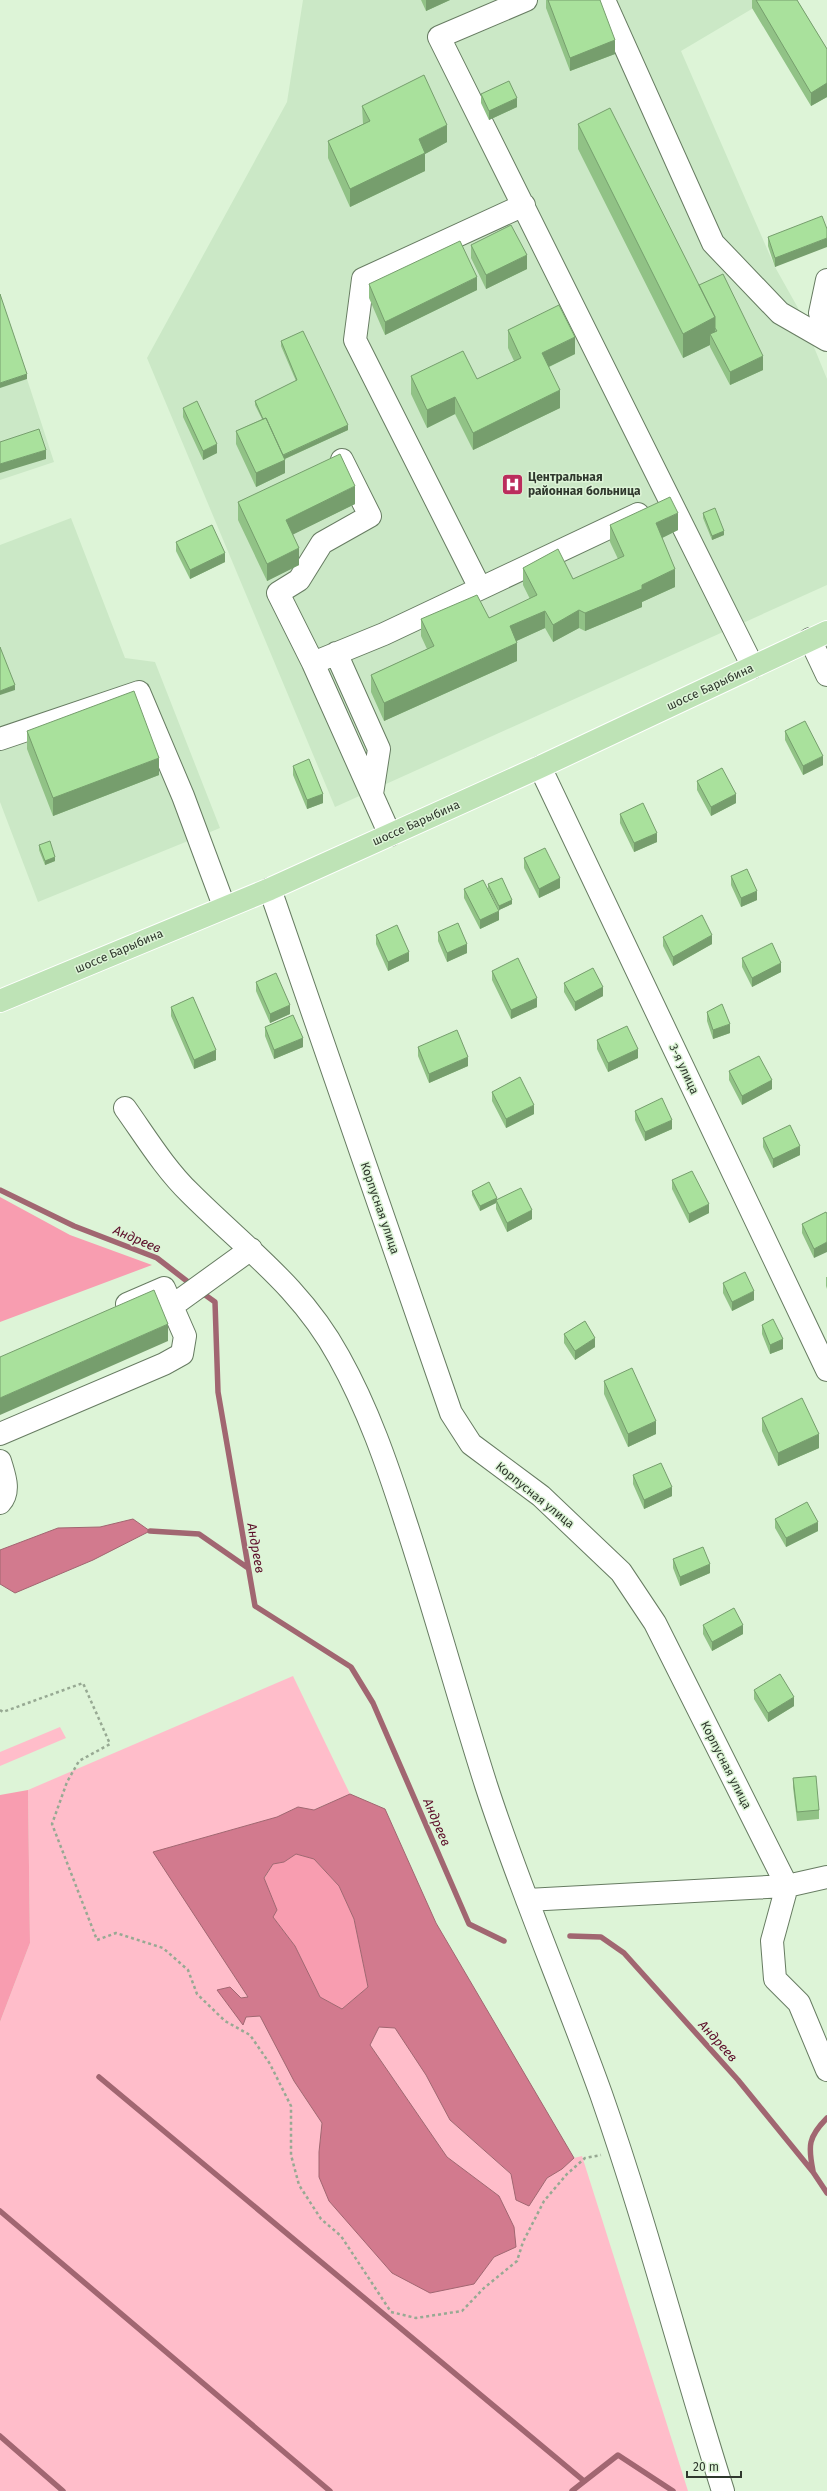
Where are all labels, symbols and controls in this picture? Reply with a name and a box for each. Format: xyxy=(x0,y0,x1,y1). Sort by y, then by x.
place label: Центральная районная больница xyxy=(528,470,641,498)
hospital icon: Центральная районная больница xyxy=(500,471,526,497)
street label: шоссе Барыбина xyxy=(664,661,756,713)
street label: шоссе Барыбина xyxy=(370,797,462,849)
street label: шоссе Барыбина xyxy=(73,926,165,976)
street label: 3-я улица xyxy=(666,1042,702,1096)
street label: Корпусная улица xyxy=(358,1160,402,1256)
water label: Андреев xyxy=(110,1222,163,1256)
street label: Корпусная улица xyxy=(493,1459,577,1531)
water label: Андреев xyxy=(244,1521,268,1574)
street label: Корпусная улица xyxy=(698,1719,754,1811)
water label: Андреев xyxy=(420,1795,454,1848)
water label: Андреев xyxy=(695,2017,740,2065)
scale bar xyxy=(687,2453,741,2479)
text: 20 m xyxy=(693,2460,719,2474)

